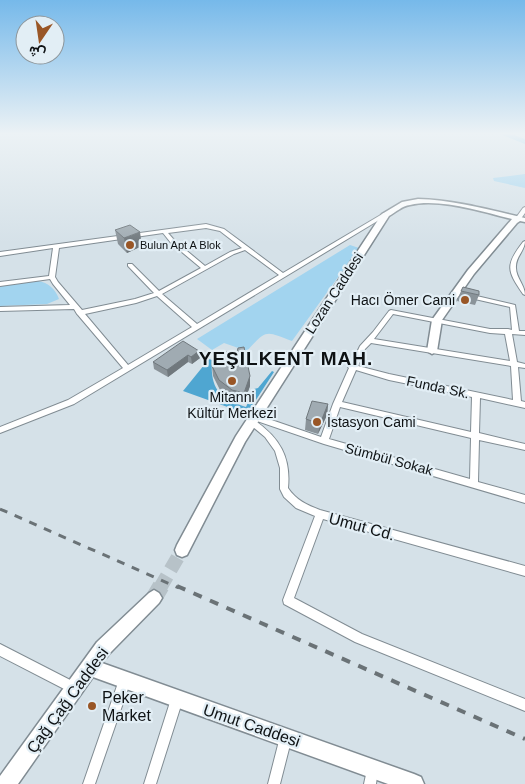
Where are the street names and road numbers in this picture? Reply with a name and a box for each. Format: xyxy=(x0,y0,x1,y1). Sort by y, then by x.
street label: Lozan Caddesi xyxy=(302,249,366,337)
street label: Funda Sk. xyxy=(405,373,471,401)
street label: Sümbül Sokak xyxy=(343,440,436,479)
street label: Umut Cd. xyxy=(327,510,397,543)
street label: Çağ Çağ Caddesi xyxy=(23,644,111,756)
street label: Umut Caddesi xyxy=(201,701,303,750)

